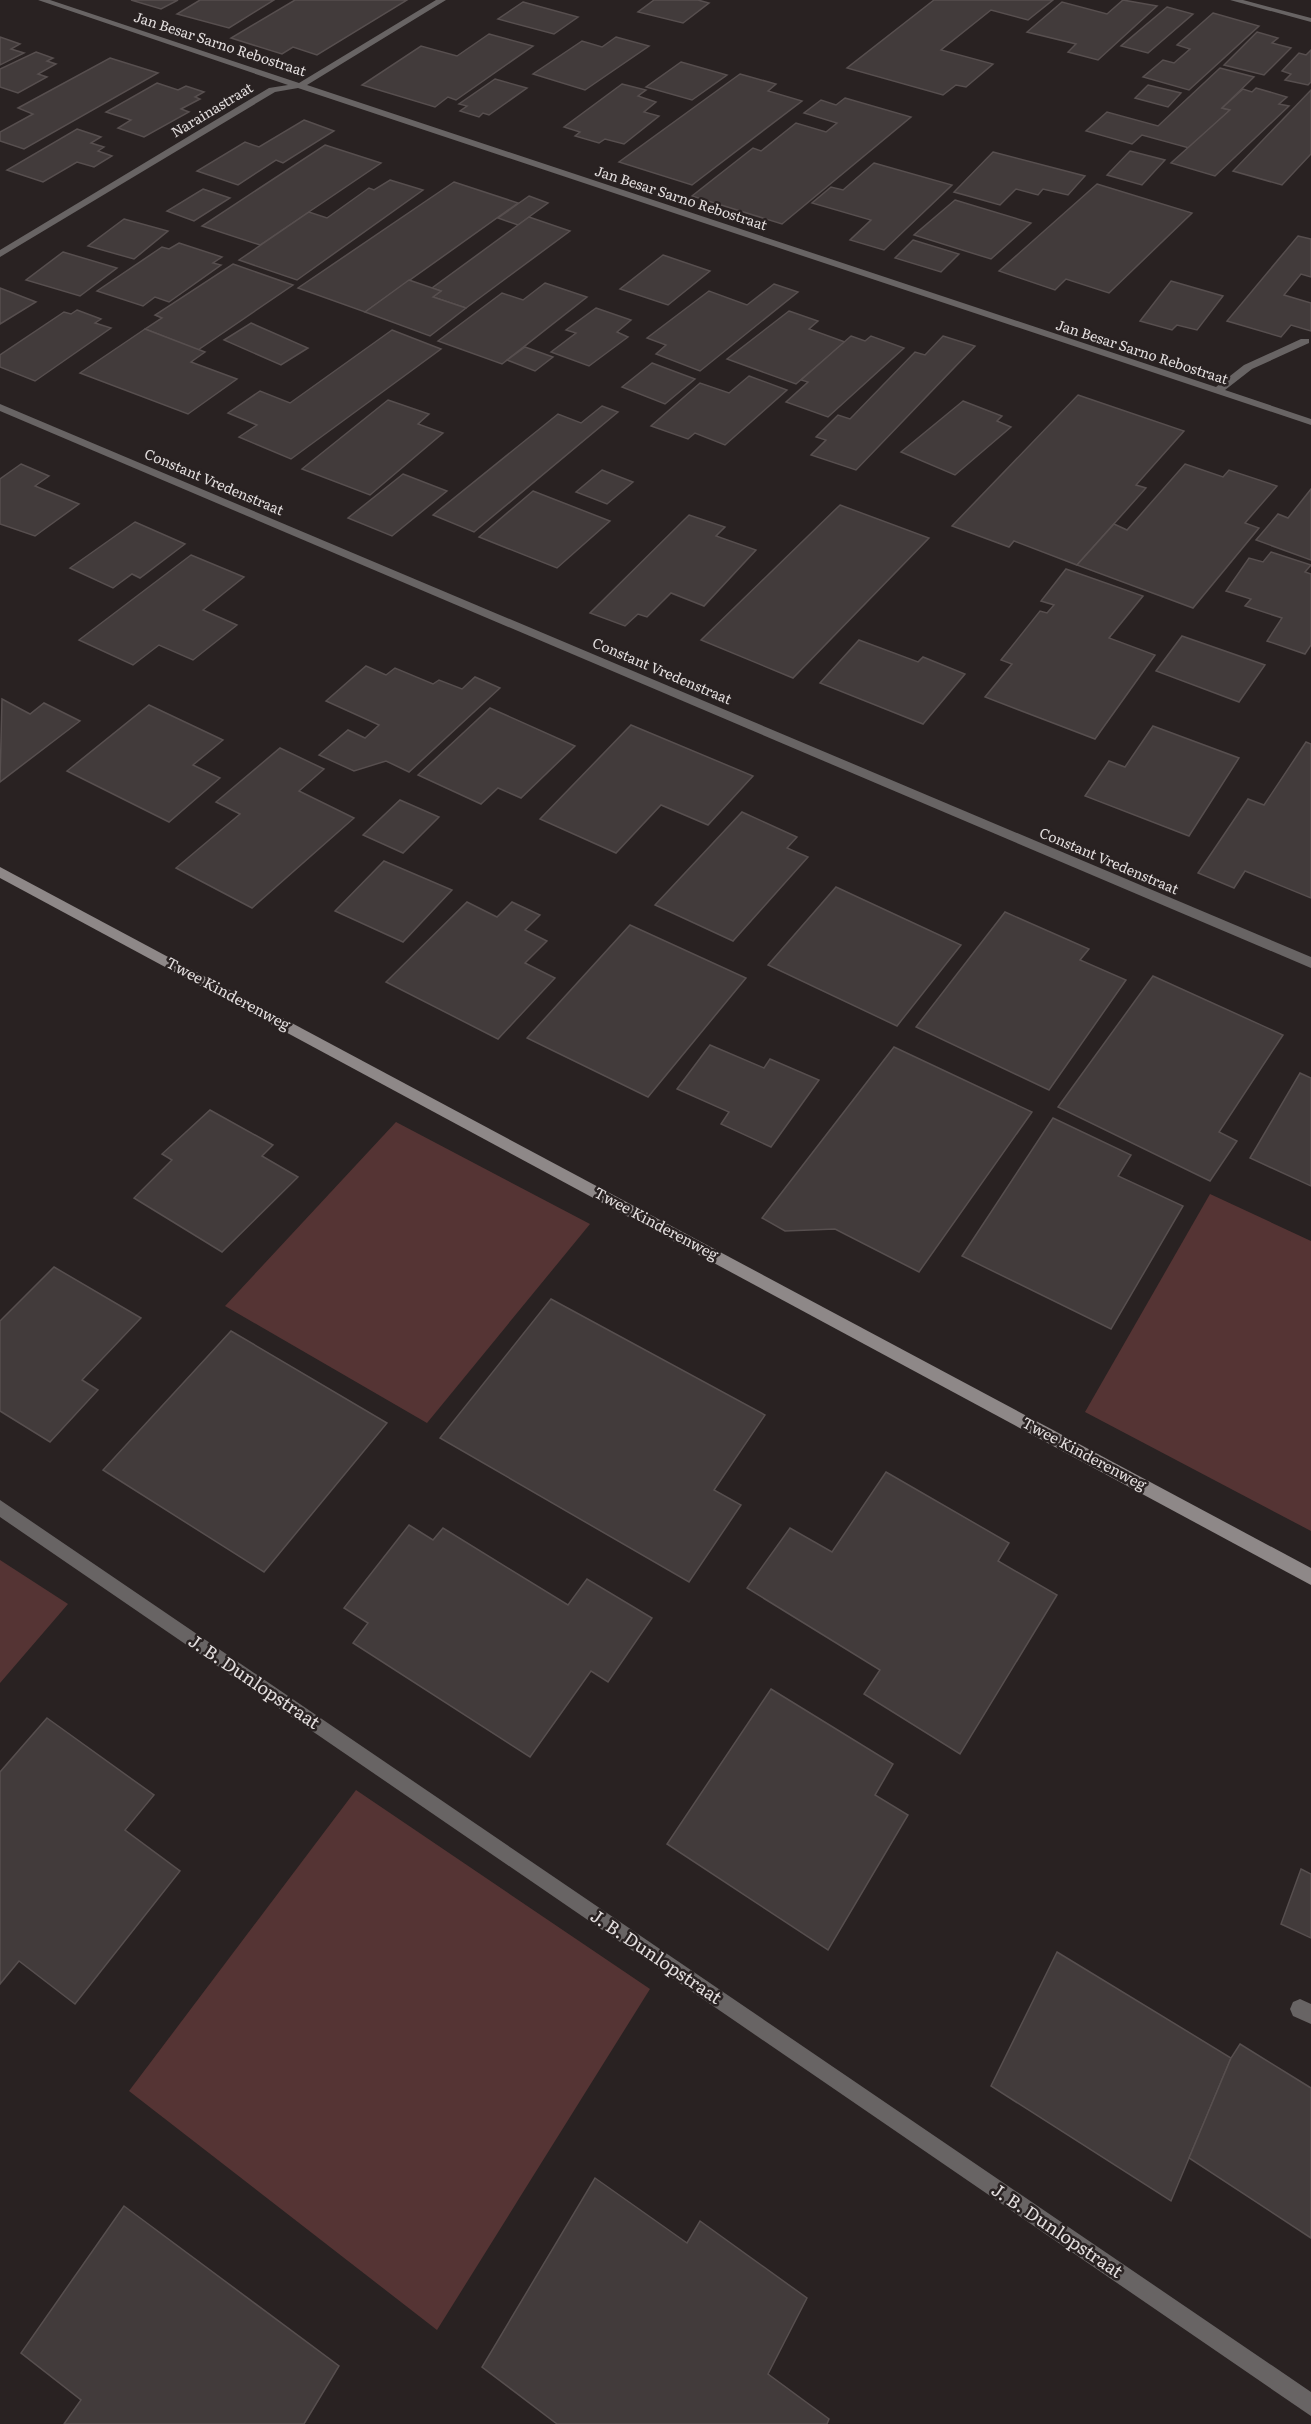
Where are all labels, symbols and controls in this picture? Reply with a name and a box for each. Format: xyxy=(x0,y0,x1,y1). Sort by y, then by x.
street label: Jan Besar Sarno Rebostraat xyxy=(132,6,309,81)
street label: Narainastraat xyxy=(167,77,257,142)
street label: Jan Besar Sarno Rebostraat xyxy=(593,160,770,235)
street label: Jan Besar Sarno Rebostraat xyxy=(1054,314,1231,389)
street label: Constant Vredenstraat xyxy=(142,443,287,520)
street label: Constant Vredenstraat xyxy=(590,632,735,709)
street label: Constant Vredenstraat xyxy=(1037,822,1182,899)
street label: Twee Kinderenweg xyxy=(162,950,296,1035)
street label: Twee Kinderenweg xyxy=(590,1180,724,1265)
street label: Twee Kinderenweg xyxy=(1018,1410,1152,1495)
street label: J. B. Dunlopstraat xyxy=(184,1627,327,1735)
street label: J. B. Dunlopstraat xyxy=(586,1902,729,2010)
street label: J. B. Dunlopstraat xyxy=(987,2176,1130,2284)

